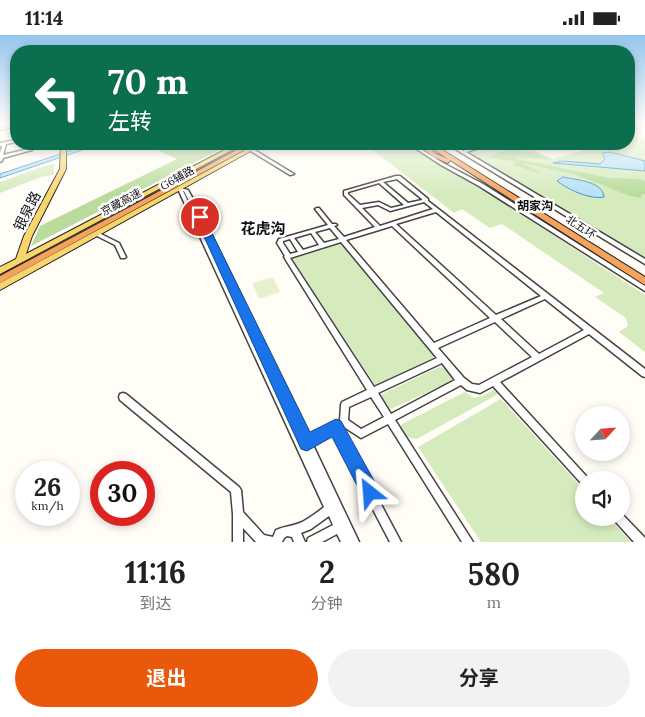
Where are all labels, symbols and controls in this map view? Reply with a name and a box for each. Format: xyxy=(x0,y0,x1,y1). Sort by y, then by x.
text: 11:14 xyxy=(25,6,63,30)
text: 70 m xyxy=(108,59,188,104)
icon: left xyxy=(25,65,90,130)
text: 左转 xyxy=(108,107,152,135)
street label: G6辅路 xyxy=(158,163,196,193)
street label: 京藏高速 xyxy=(98,185,144,219)
street label: 银泉路 xyxy=(9,188,45,234)
pin xyxy=(179,196,221,238)
district label: 胡家沟 xyxy=(517,198,553,213)
icon: arrive xyxy=(186,203,214,231)
street label: 北五环 xyxy=(563,212,599,242)
district label: 花虎沟 xyxy=(240,219,286,238)
north arrow xyxy=(575,406,630,461)
map controls xyxy=(575,406,630,526)
speed limit sign: 30 xyxy=(90,461,155,526)
position arrow xyxy=(343,466,395,518)
text: 26 xyxy=(34,471,61,503)
button: sound xyxy=(575,471,630,526)
text: km/h xyxy=(31,498,64,513)
text: 11:16 xyxy=(125,553,186,591)
text: 2 xyxy=(319,553,335,591)
text: 580 xyxy=(468,555,520,593)
text: m xyxy=(487,592,501,612)
text: 到达 xyxy=(139,593,171,613)
text: 分钟 xyxy=(311,593,343,613)
button: 退出 xyxy=(15,649,318,707)
button: 分享 xyxy=(328,649,630,707)

